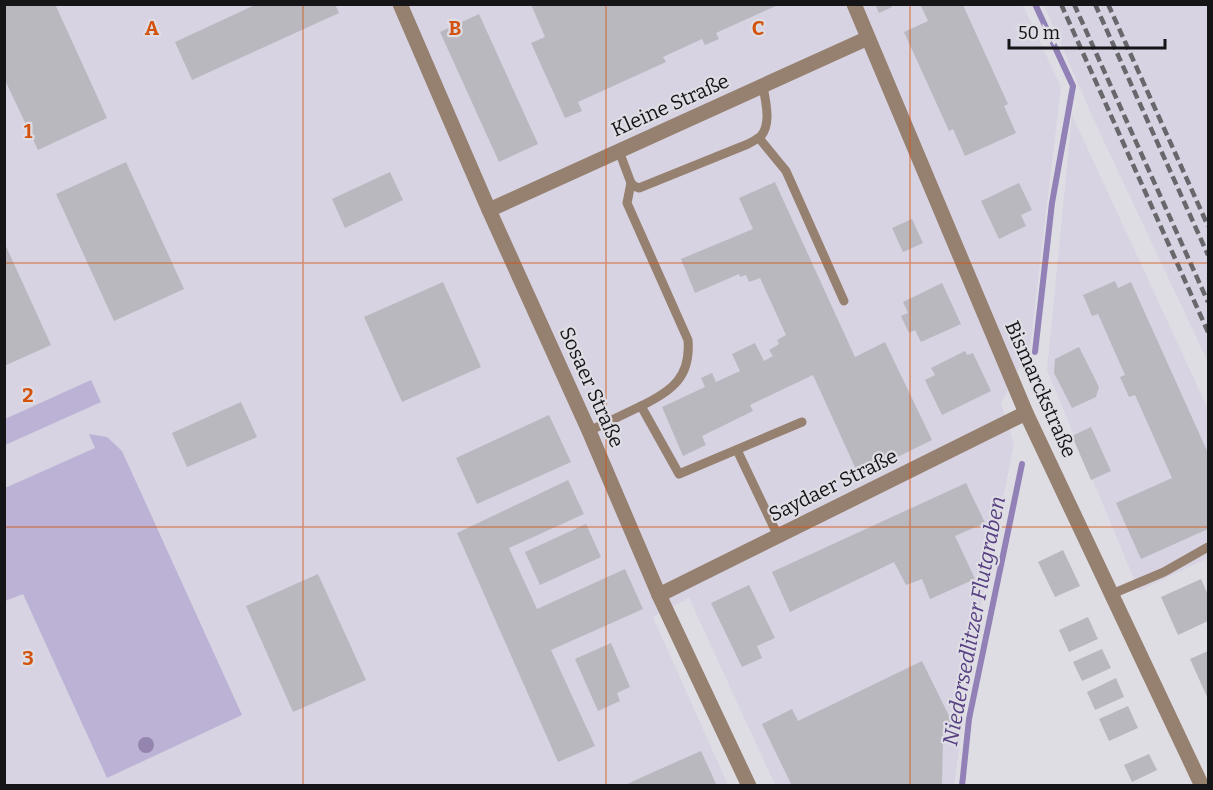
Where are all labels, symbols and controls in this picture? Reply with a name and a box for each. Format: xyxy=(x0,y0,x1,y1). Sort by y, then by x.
scale bar xyxy=(1009,12,1165,50)
text: A xyxy=(145,16,160,40)
text: B xyxy=(449,16,462,40)
text: C xyxy=(752,16,764,40)
text: 50 m xyxy=(1018,22,1060,44)
street label: Kleine Straße xyxy=(607,68,733,142)
text: 1 xyxy=(24,119,33,143)
street label: Bismarckstraße xyxy=(1000,317,1082,461)
street label: Sosaer Straße xyxy=(555,323,629,451)
text: 2 xyxy=(22,383,34,407)
street label: Saydaer Straße xyxy=(765,443,901,527)
water label: Niedersedlitzer Flutgraben xyxy=(937,494,1011,748)
text: 3 xyxy=(22,646,34,670)

